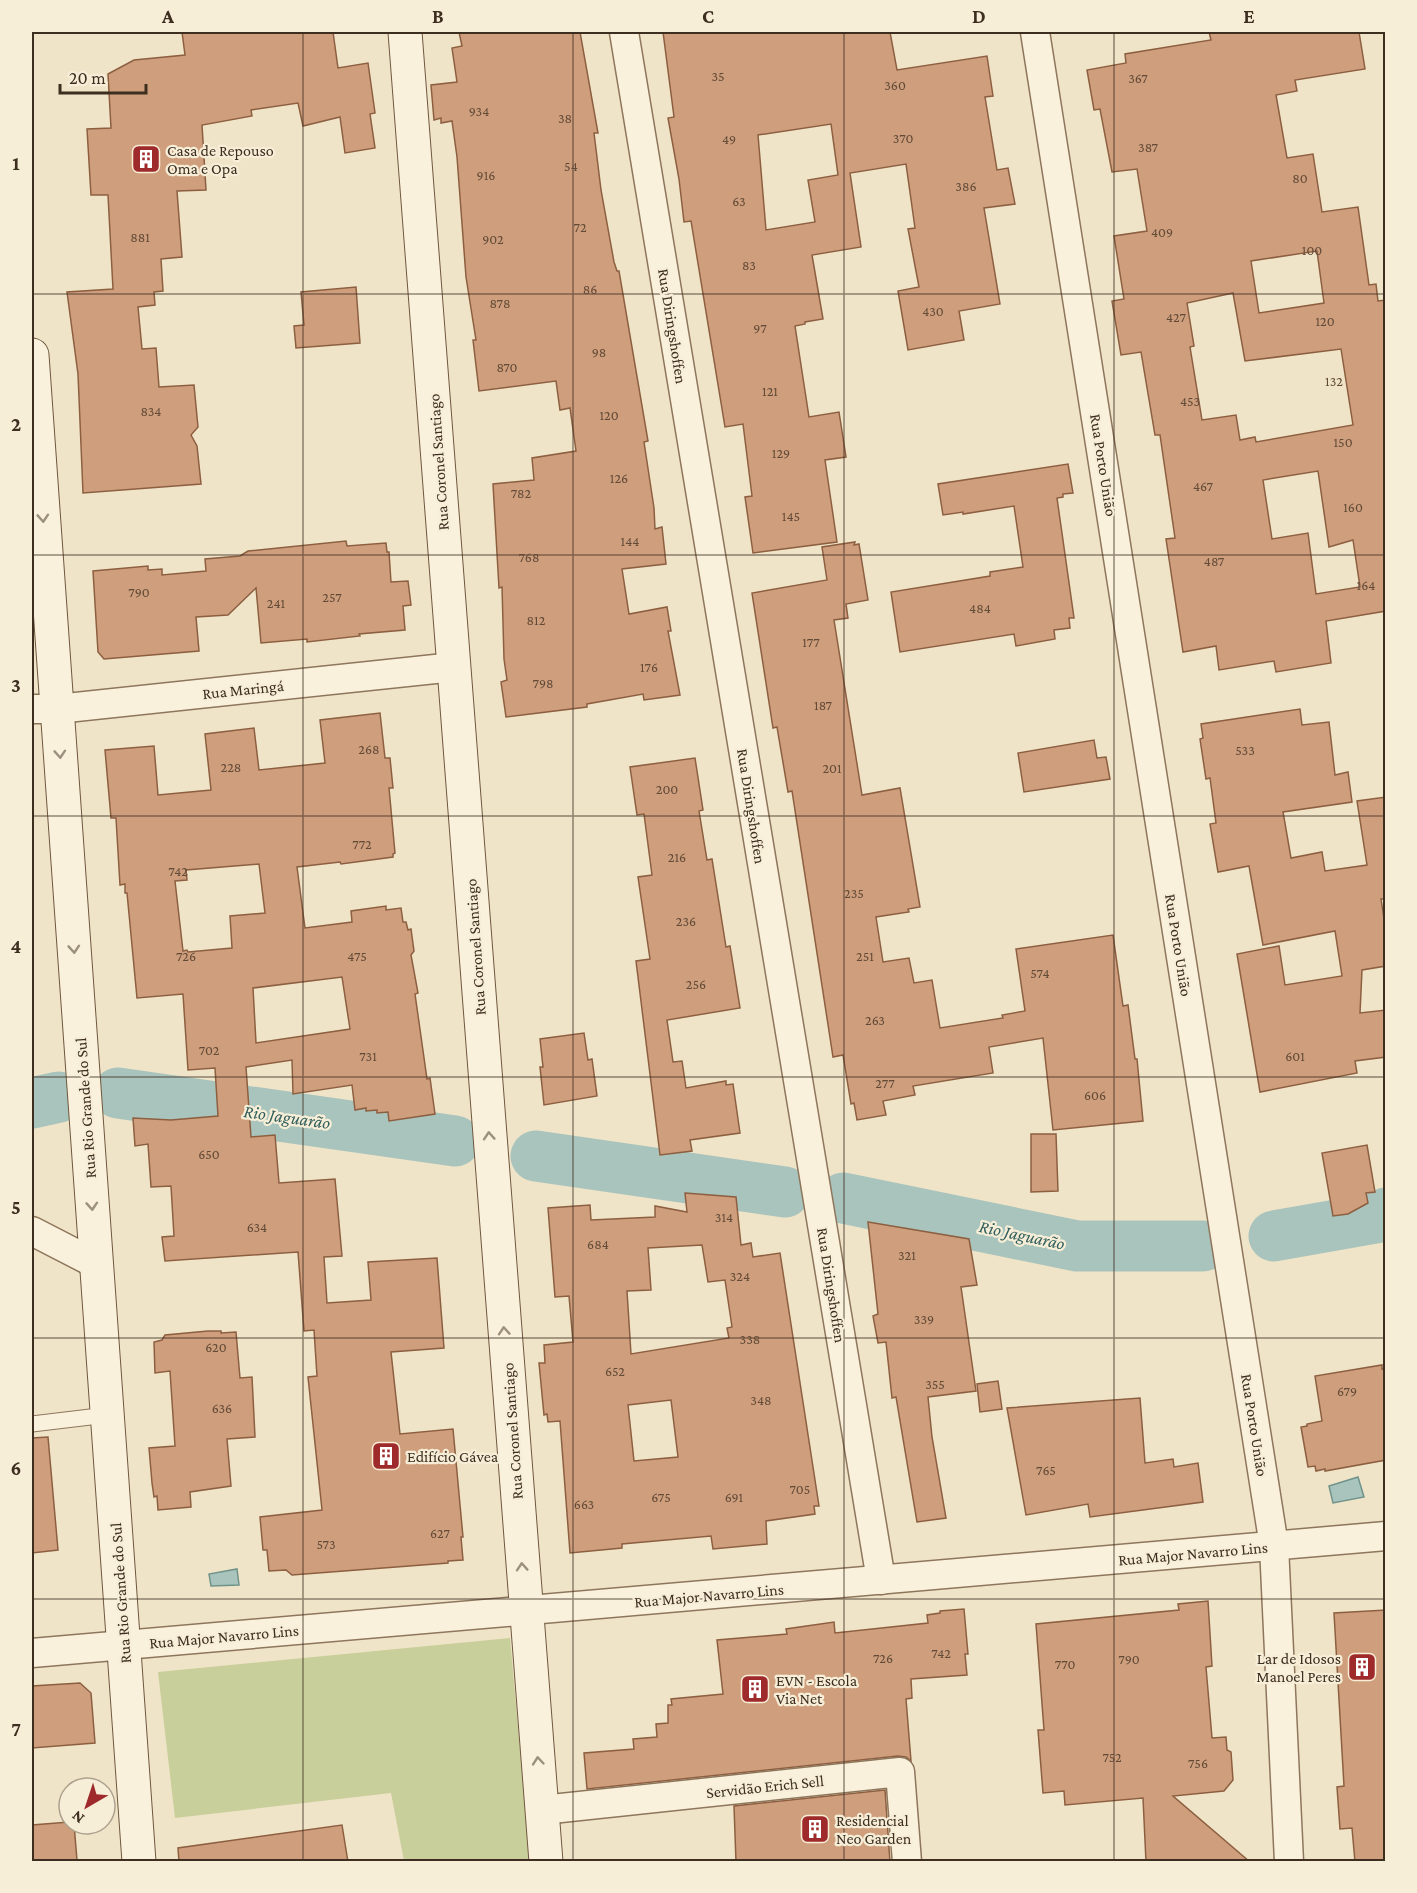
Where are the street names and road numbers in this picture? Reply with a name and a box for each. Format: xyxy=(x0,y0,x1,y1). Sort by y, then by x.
street label: Rua Diringshoffen xyxy=(654,267,690,385)
street label: Rua Coronel Santiago xyxy=(425,393,453,531)
street label: Rua Porto União xyxy=(1087,413,1120,518)
street label: Rua Maringá xyxy=(201,677,285,703)
street label: Rua Diringshoffen xyxy=(733,747,769,865)
street label: Rua Coronel Santiago xyxy=(462,878,490,1016)
street label: Rua Porto União xyxy=(1162,893,1195,998)
street label: Rua Rio Grande do Sul xyxy=(72,1037,99,1179)
street label: Rua Diringshoffen xyxy=(813,1226,849,1344)
street label: Rua Coronel Santiago xyxy=(499,1362,527,1500)
street label: Rua Porto União xyxy=(1238,1373,1271,1478)
street label: Rua Rio Grande do Sul xyxy=(107,1522,134,1664)
street label: Rua Major Navarro Lins xyxy=(1117,1538,1269,1570)
street label: Rua Major Navarro Lins xyxy=(633,1580,785,1612)
street label: Rua Major Navarro Lins xyxy=(148,1621,300,1653)
street label: Servidão Erich Sell xyxy=(705,1772,825,1801)

